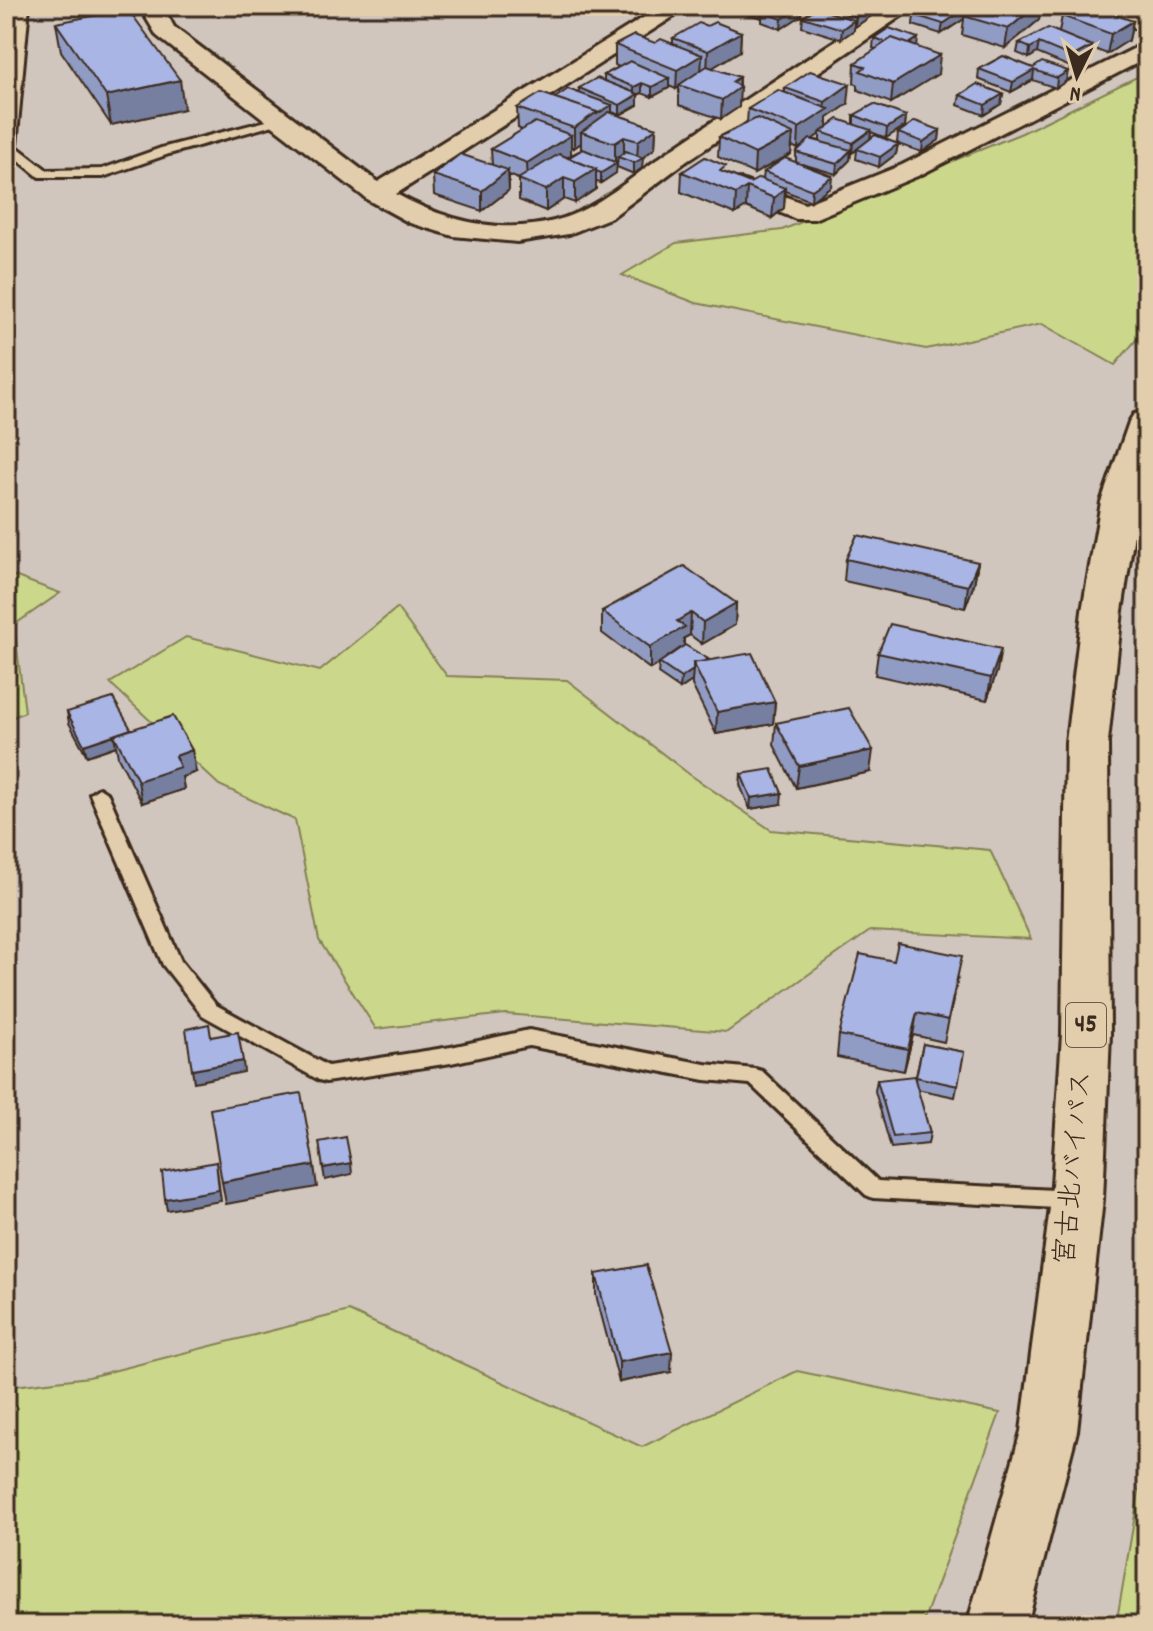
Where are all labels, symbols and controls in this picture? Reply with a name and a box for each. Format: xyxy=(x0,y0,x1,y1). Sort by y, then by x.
north arrow xyxy=(1037,36,1117,116)
text: N xyxy=(1069,77,1082,108)
road number: 45 xyxy=(1066,1003,1106,1047)
street label: 宮古北バイパス xyxy=(1048,1069,1104,1267)

